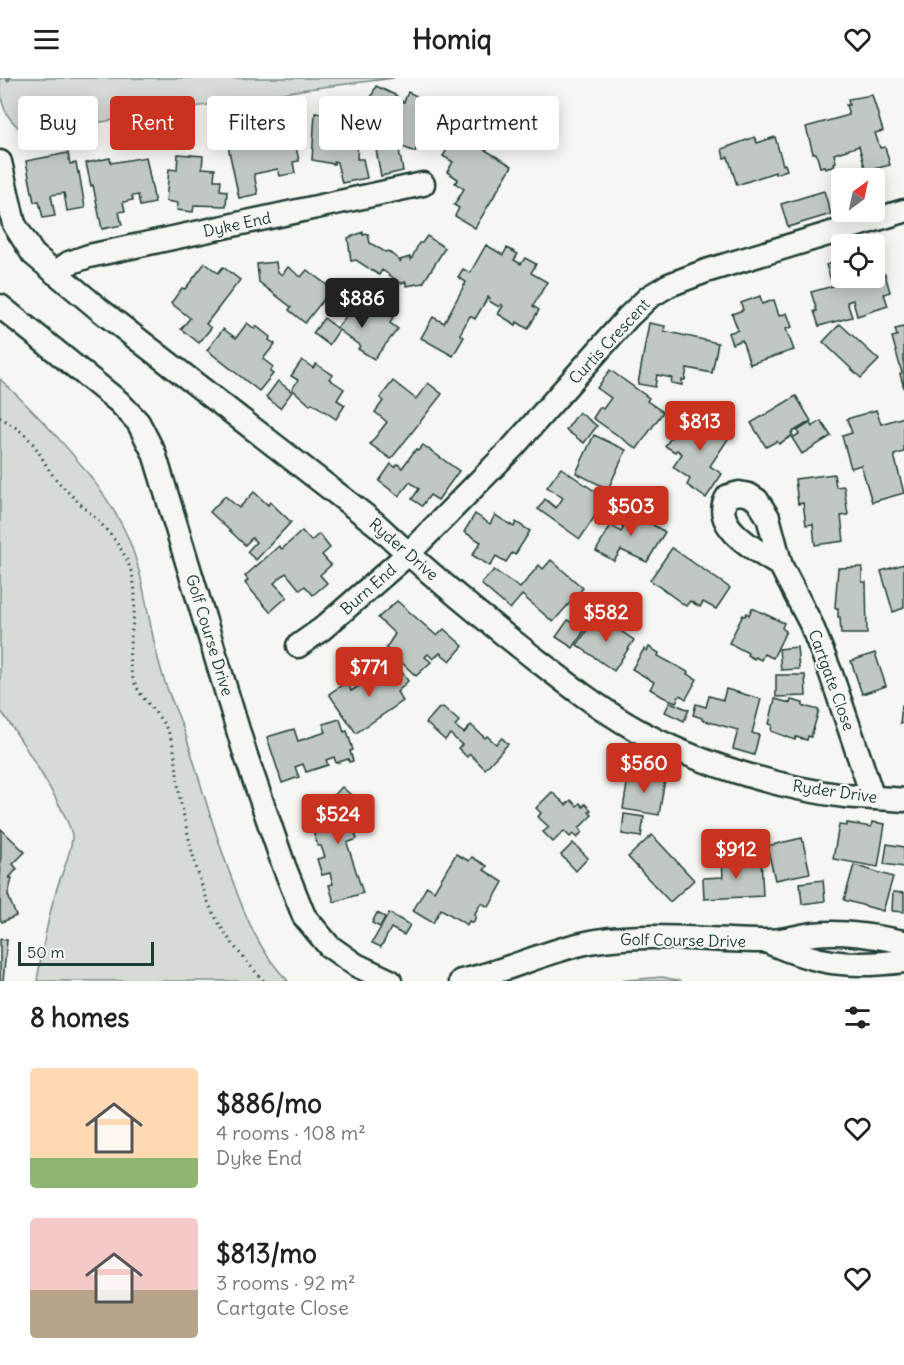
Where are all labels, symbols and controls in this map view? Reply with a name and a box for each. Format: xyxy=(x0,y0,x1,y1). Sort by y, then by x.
text: Homiq xyxy=(412,22,492,56)
icon: menu xyxy=(30,23,63,56)
icon: heart xyxy=(841,23,874,56)
chip: Buy xyxy=(18,96,98,150)
chip: Rent xyxy=(110,96,195,150)
chip: Filters xyxy=(207,96,307,150)
chip: New xyxy=(319,96,403,150)
chip: Apartment xyxy=(415,96,559,150)
north arrow xyxy=(831,168,885,222)
map controls xyxy=(831,168,885,288)
street label: Dyke End xyxy=(201,207,273,241)
button: locate xyxy=(831,234,885,288)
pin: $886 xyxy=(326,278,398,329)
text: $886 xyxy=(339,285,385,310)
street label: Curtis Crescent xyxy=(564,294,654,388)
pin: $813 xyxy=(664,401,736,452)
text: $813 xyxy=(679,408,721,433)
pin: $503 xyxy=(595,486,667,537)
text: $503 xyxy=(607,493,655,518)
street label: Ryder Drive xyxy=(365,513,443,585)
street label: Burn End xyxy=(336,559,400,619)
street label: Golf Course Drive xyxy=(182,572,238,698)
pin: $582 xyxy=(570,592,642,643)
text: $582 xyxy=(583,599,629,624)
street label: Cartgate Close xyxy=(804,627,860,733)
pin: $771 xyxy=(333,647,405,698)
text: $771 xyxy=(350,654,388,679)
pin: $560 xyxy=(608,743,680,794)
text: $560 xyxy=(620,750,668,775)
street label: Ryder Drive xyxy=(791,775,879,807)
pin: $524 xyxy=(302,794,374,845)
text: $524 xyxy=(316,801,360,826)
pin: $912 xyxy=(700,829,772,880)
text: $912 xyxy=(715,836,757,861)
street label: Golf Course Drive xyxy=(620,929,746,951)
scale bar xyxy=(18,939,154,966)
text: 50 m xyxy=(27,942,65,962)
text: 8 homes xyxy=(30,1001,129,1034)
icon: filters xyxy=(841,1001,874,1034)
text: $886/mo xyxy=(216,1087,322,1120)
icon: home xyxy=(78,1092,150,1164)
icon: heart xyxy=(841,1112,874,1145)
text: 4 rooms · 108 m² xyxy=(216,1120,366,1145)
text: Dyke End xyxy=(216,1145,302,1170)
text: $813/mo xyxy=(216,1237,317,1270)
icon: home xyxy=(78,1242,150,1314)
icon: heart xyxy=(841,1262,874,1295)
text: 3 rooms · 92 m² xyxy=(216,1270,355,1295)
text: Cartgate Close xyxy=(216,1295,349,1320)

